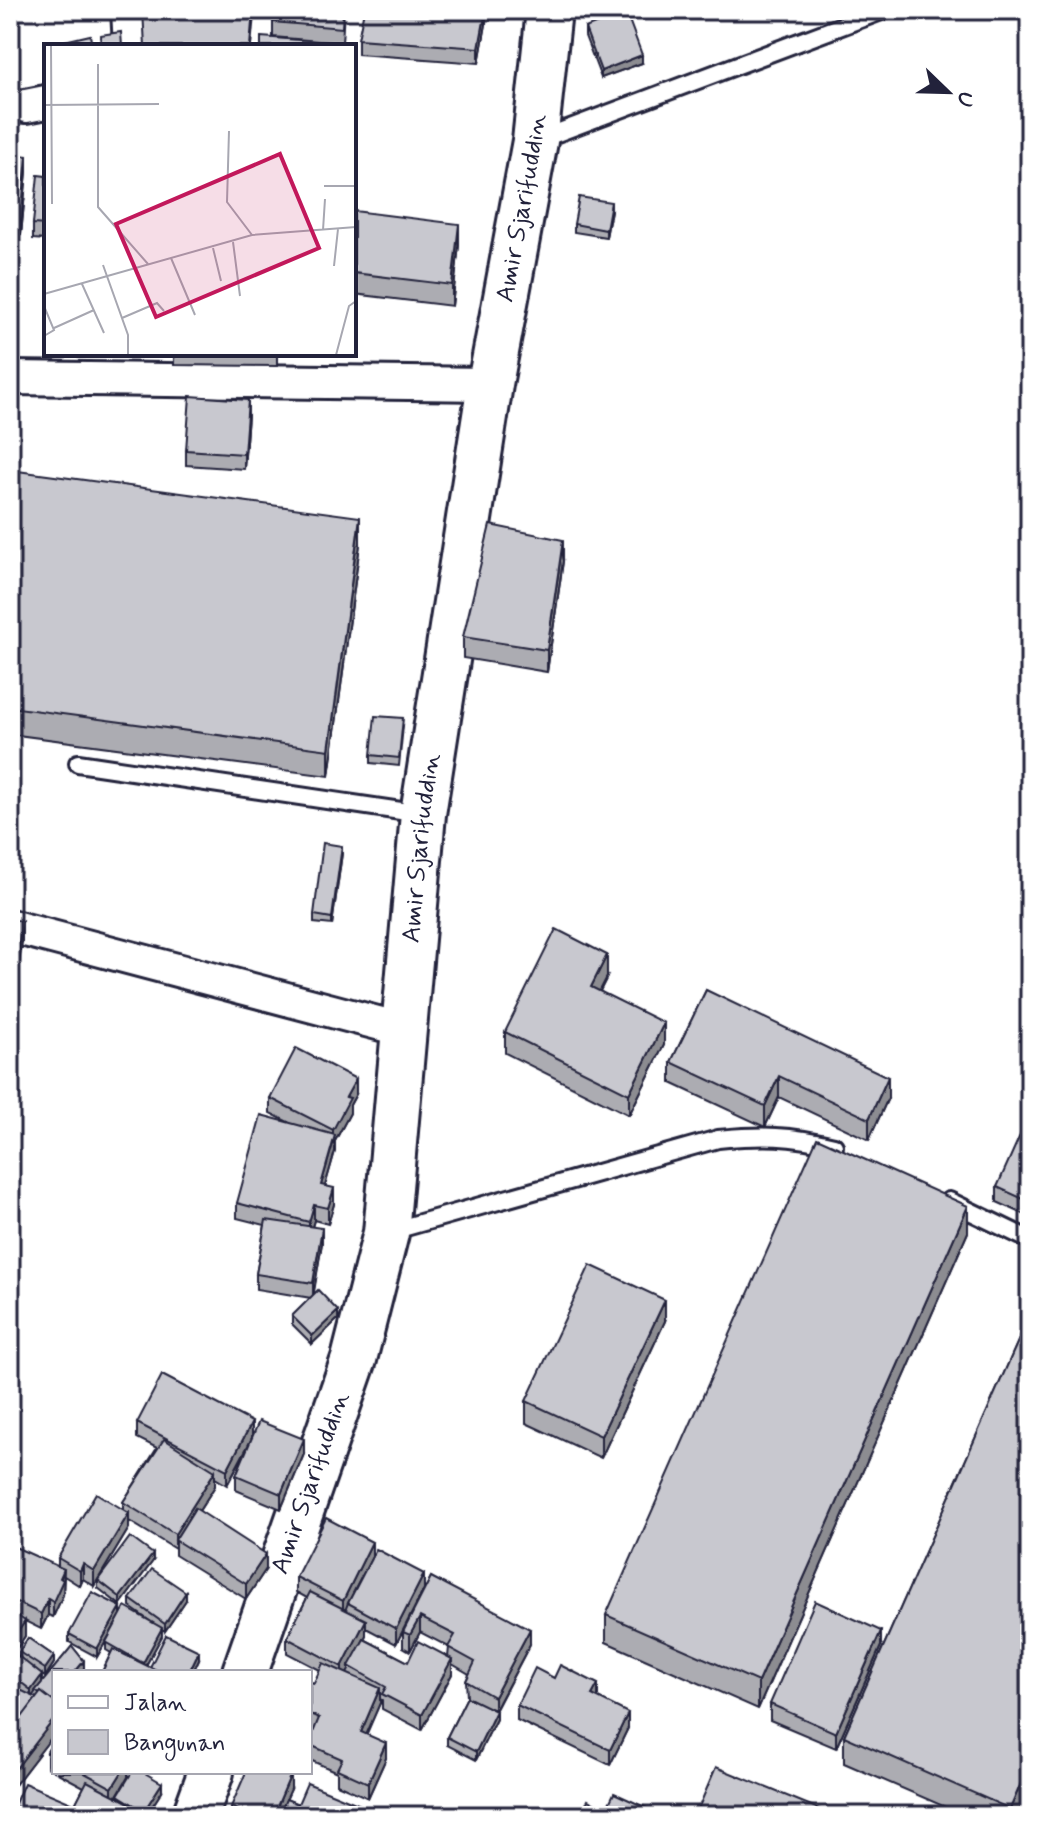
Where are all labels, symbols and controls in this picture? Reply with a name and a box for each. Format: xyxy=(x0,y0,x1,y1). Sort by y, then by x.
inset map xyxy=(44,44,356,356)
north arrow xyxy=(908,52,988,132)
text: U xyxy=(949,87,980,111)
street label: Amir Sjarifuddin xyxy=(488,112,555,305)
street label: Amir Sjarifuddin xyxy=(395,751,449,944)
street label: Amir Sjarifuddin xyxy=(263,1388,358,1579)
legend xyxy=(52,1670,312,1774)
text: Jalan xyxy=(124,1688,187,1719)
text: Bangunan xyxy=(124,1728,225,1761)

